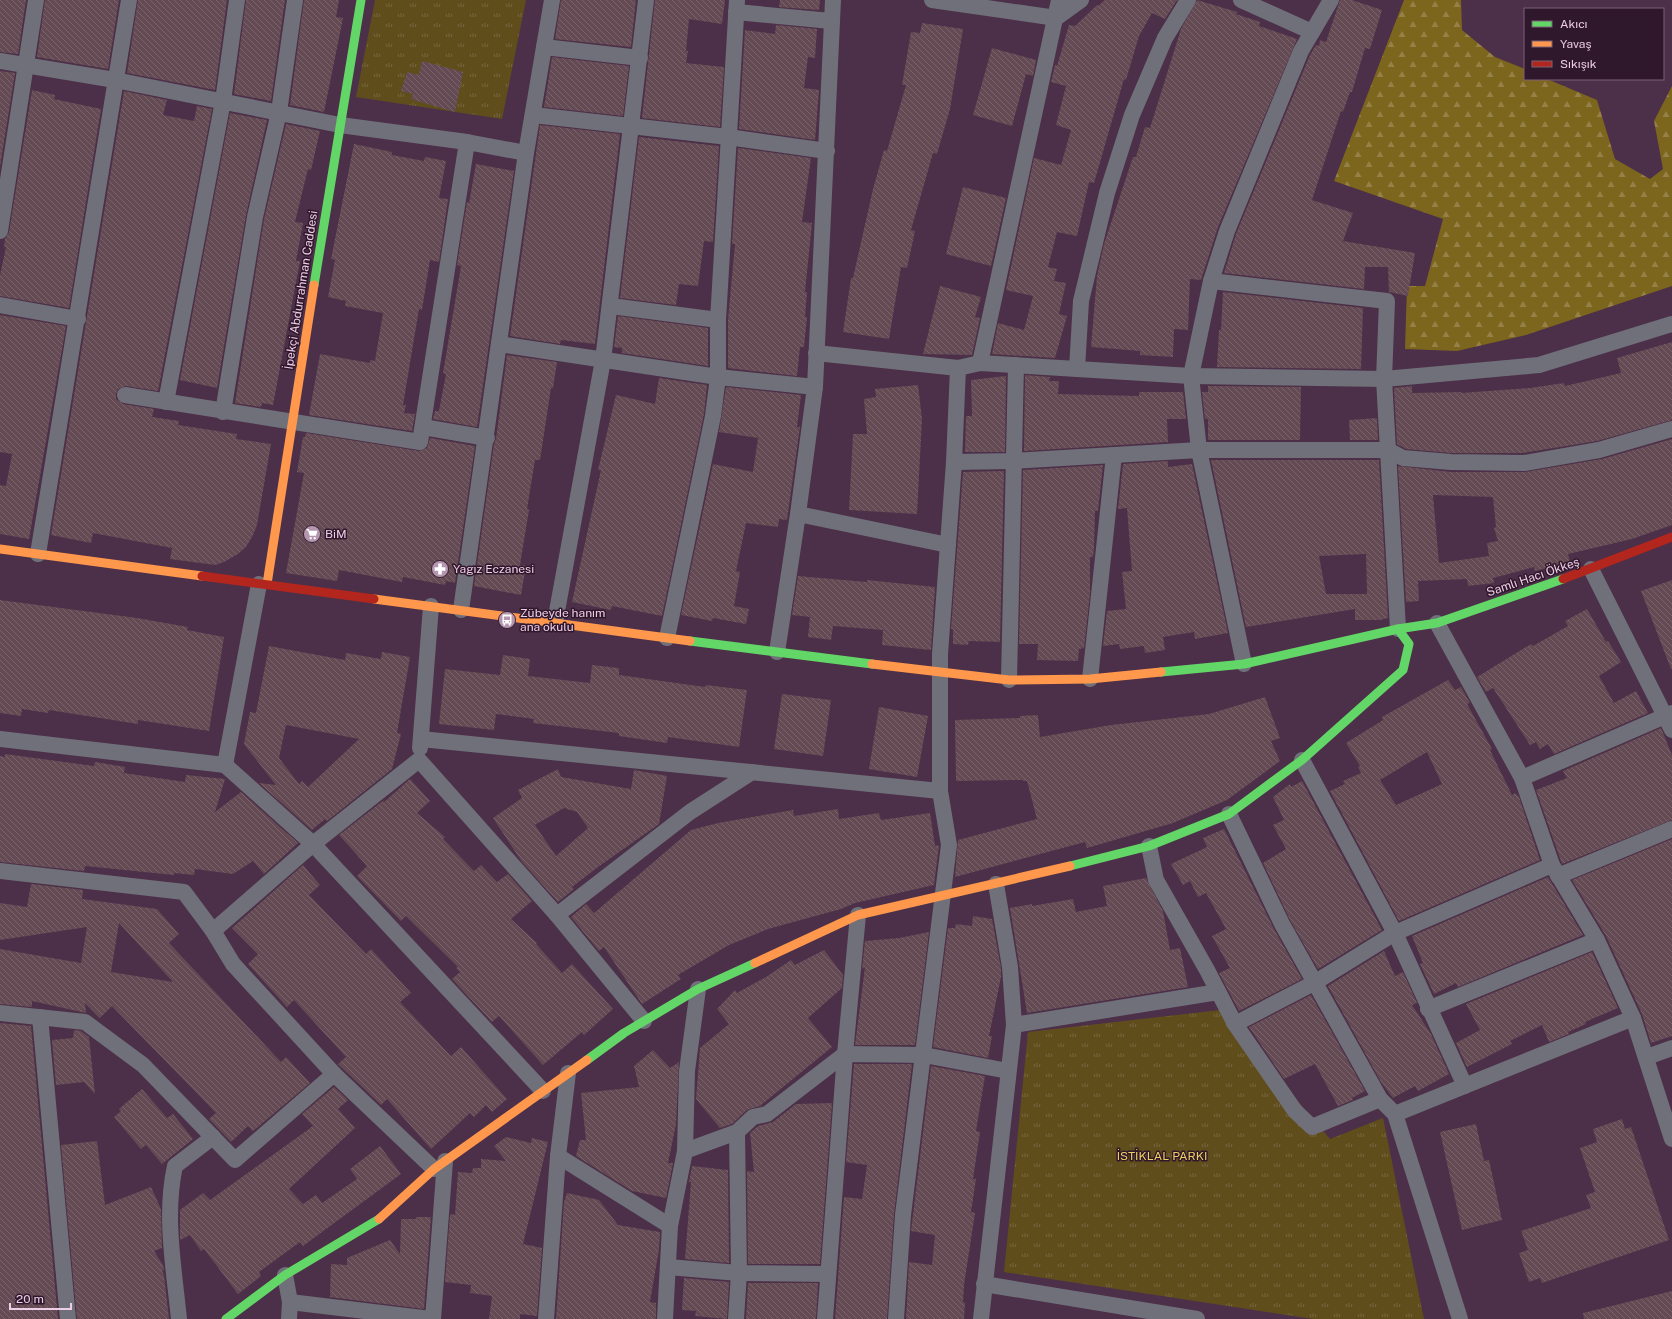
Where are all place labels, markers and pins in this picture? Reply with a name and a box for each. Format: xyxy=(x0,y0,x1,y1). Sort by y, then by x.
supermarket icon: BiM xyxy=(302,524,322,544)
place label: BiM xyxy=(325,527,347,541)
pharmacy icon: Yagız Eczanesi xyxy=(430,559,450,579)
place label: Yagız Eczanesi xyxy=(453,562,534,576)
place label: Zübeyde hanım ana okulu xyxy=(520,606,605,634)
bus stop icon: Zübeyde hanım ana okulu xyxy=(497,610,517,630)

